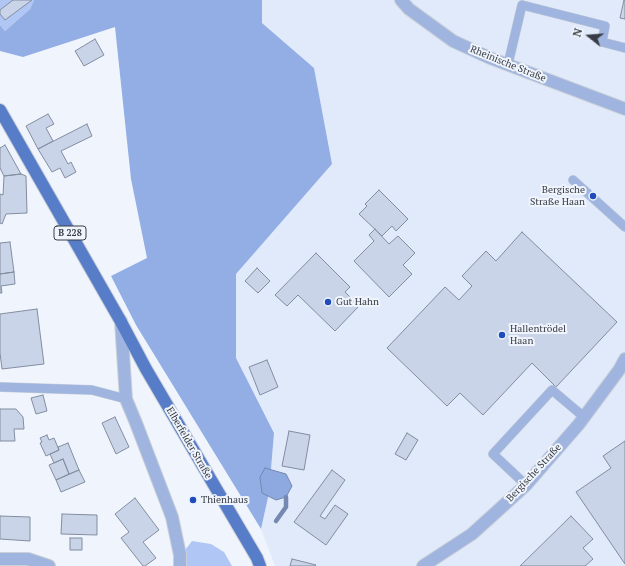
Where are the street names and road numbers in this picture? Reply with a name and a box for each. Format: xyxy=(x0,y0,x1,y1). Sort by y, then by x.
street label: Rheinische Straße xyxy=(468,43,548,85)
road number: B 228 xyxy=(54,226,86,240)
street label: Elberfelder Straße xyxy=(164,405,214,481)
street label: Bergische Straße xyxy=(504,441,564,505)

